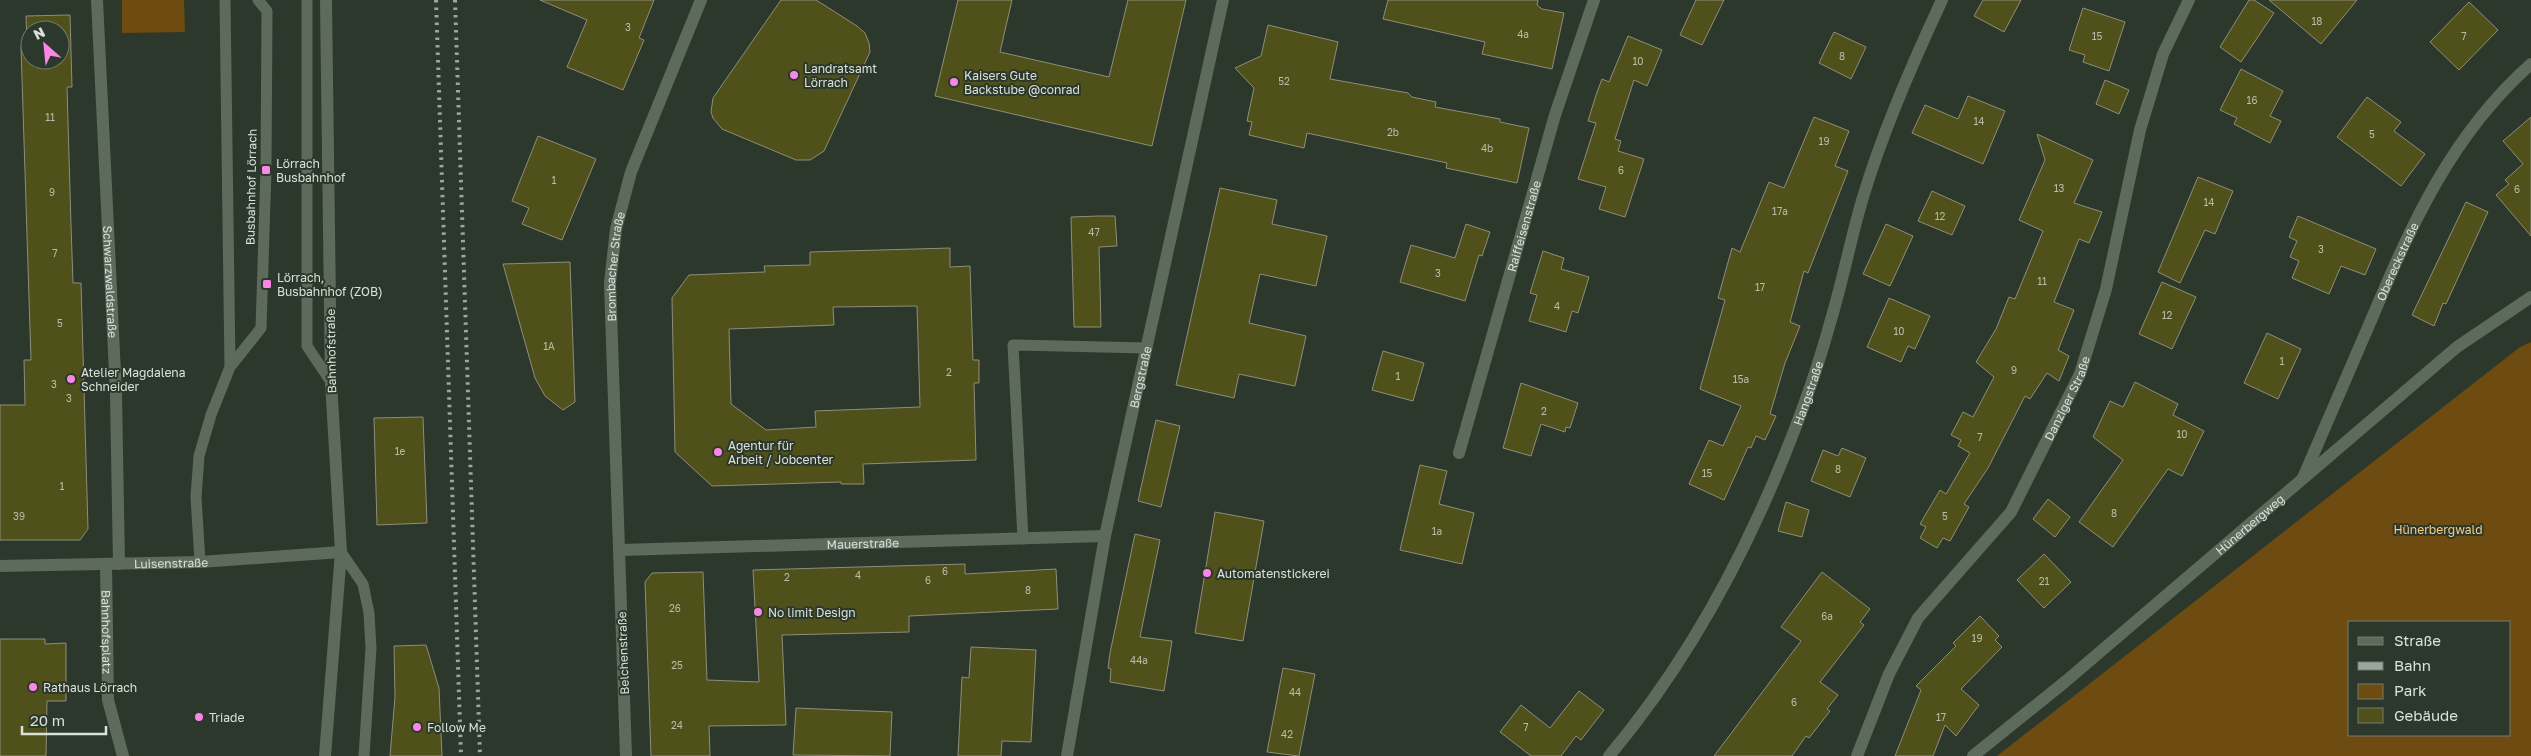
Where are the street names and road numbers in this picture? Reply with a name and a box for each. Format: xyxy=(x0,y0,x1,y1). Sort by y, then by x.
street label: Busbahnhof Lörrach xyxy=(242,129,260,245)
street label: Raiffeisenstraße xyxy=(1503,179,1544,273)
street label: Brombacher Straße xyxy=(602,210,628,322)
street label: Obereckstraße xyxy=(2373,220,2421,303)
street label: Schwarzwaldstraße xyxy=(100,225,121,338)
street label: Bahnhofstraße xyxy=(323,308,339,394)
street label: Bergstraße xyxy=(1126,344,1154,410)
street label: Danziger Straße xyxy=(2041,354,2093,443)
street label: Hangstraße xyxy=(1789,359,1826,427)
street label: Hünerbergweg xyxy=(2212,491,2287,558)
street label: Mauerstraße xyxy=(826,534,899,552)
street label: Luisenstraße xyxy=(134,554,209,571)
street label: Bahnhofsplatz xyxy=(99,590,115,674)
street label: Belchenstraße xyxy=(614,611,632,695)

